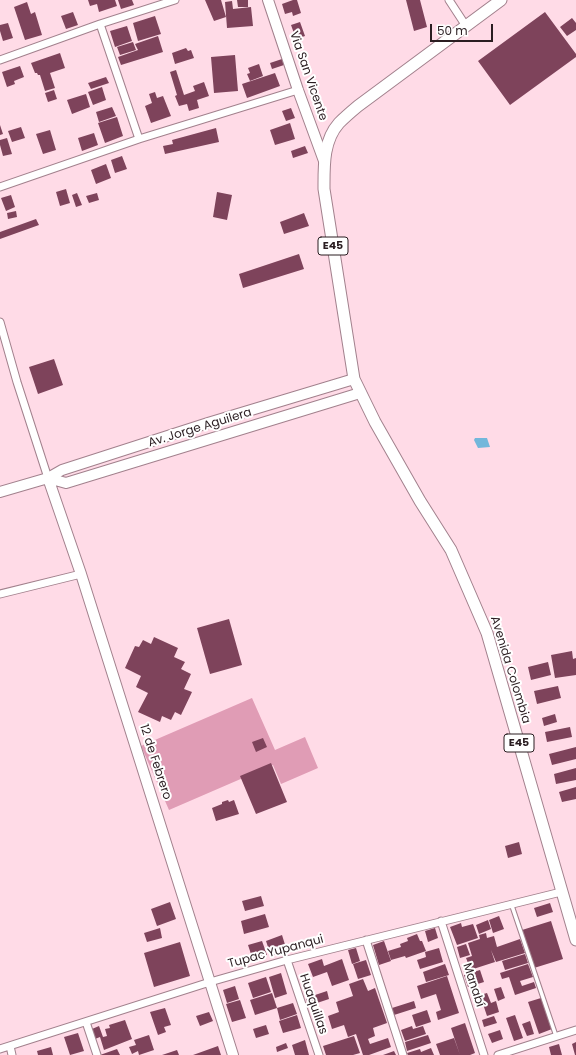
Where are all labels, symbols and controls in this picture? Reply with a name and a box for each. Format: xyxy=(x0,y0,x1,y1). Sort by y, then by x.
scale bar xyxy=(432,16,495,42)
text: 50 m xyxy=(437,22,468,39)
street label: Via San Vicente xyxy=(286,29,330,123)
road number: E45 xyxy=(318,237,348,255)
street label: Av. Jorge Aguilera xyxy=(146,405,254,451)
street label: Avenida Colombia xyxy=(487,615,533,725)
street label: 12 de Febrero xyxy=(136,723,174,801)
road number: E45 xyxy=(504,734,534,752)
street label: Tupac Yupanqui xyxy=(227,932,325,972)
street label: Manabí xyxy=(459,961,487,1009)
street label: Huaquillas xyxy=(296,972,330,1036)

